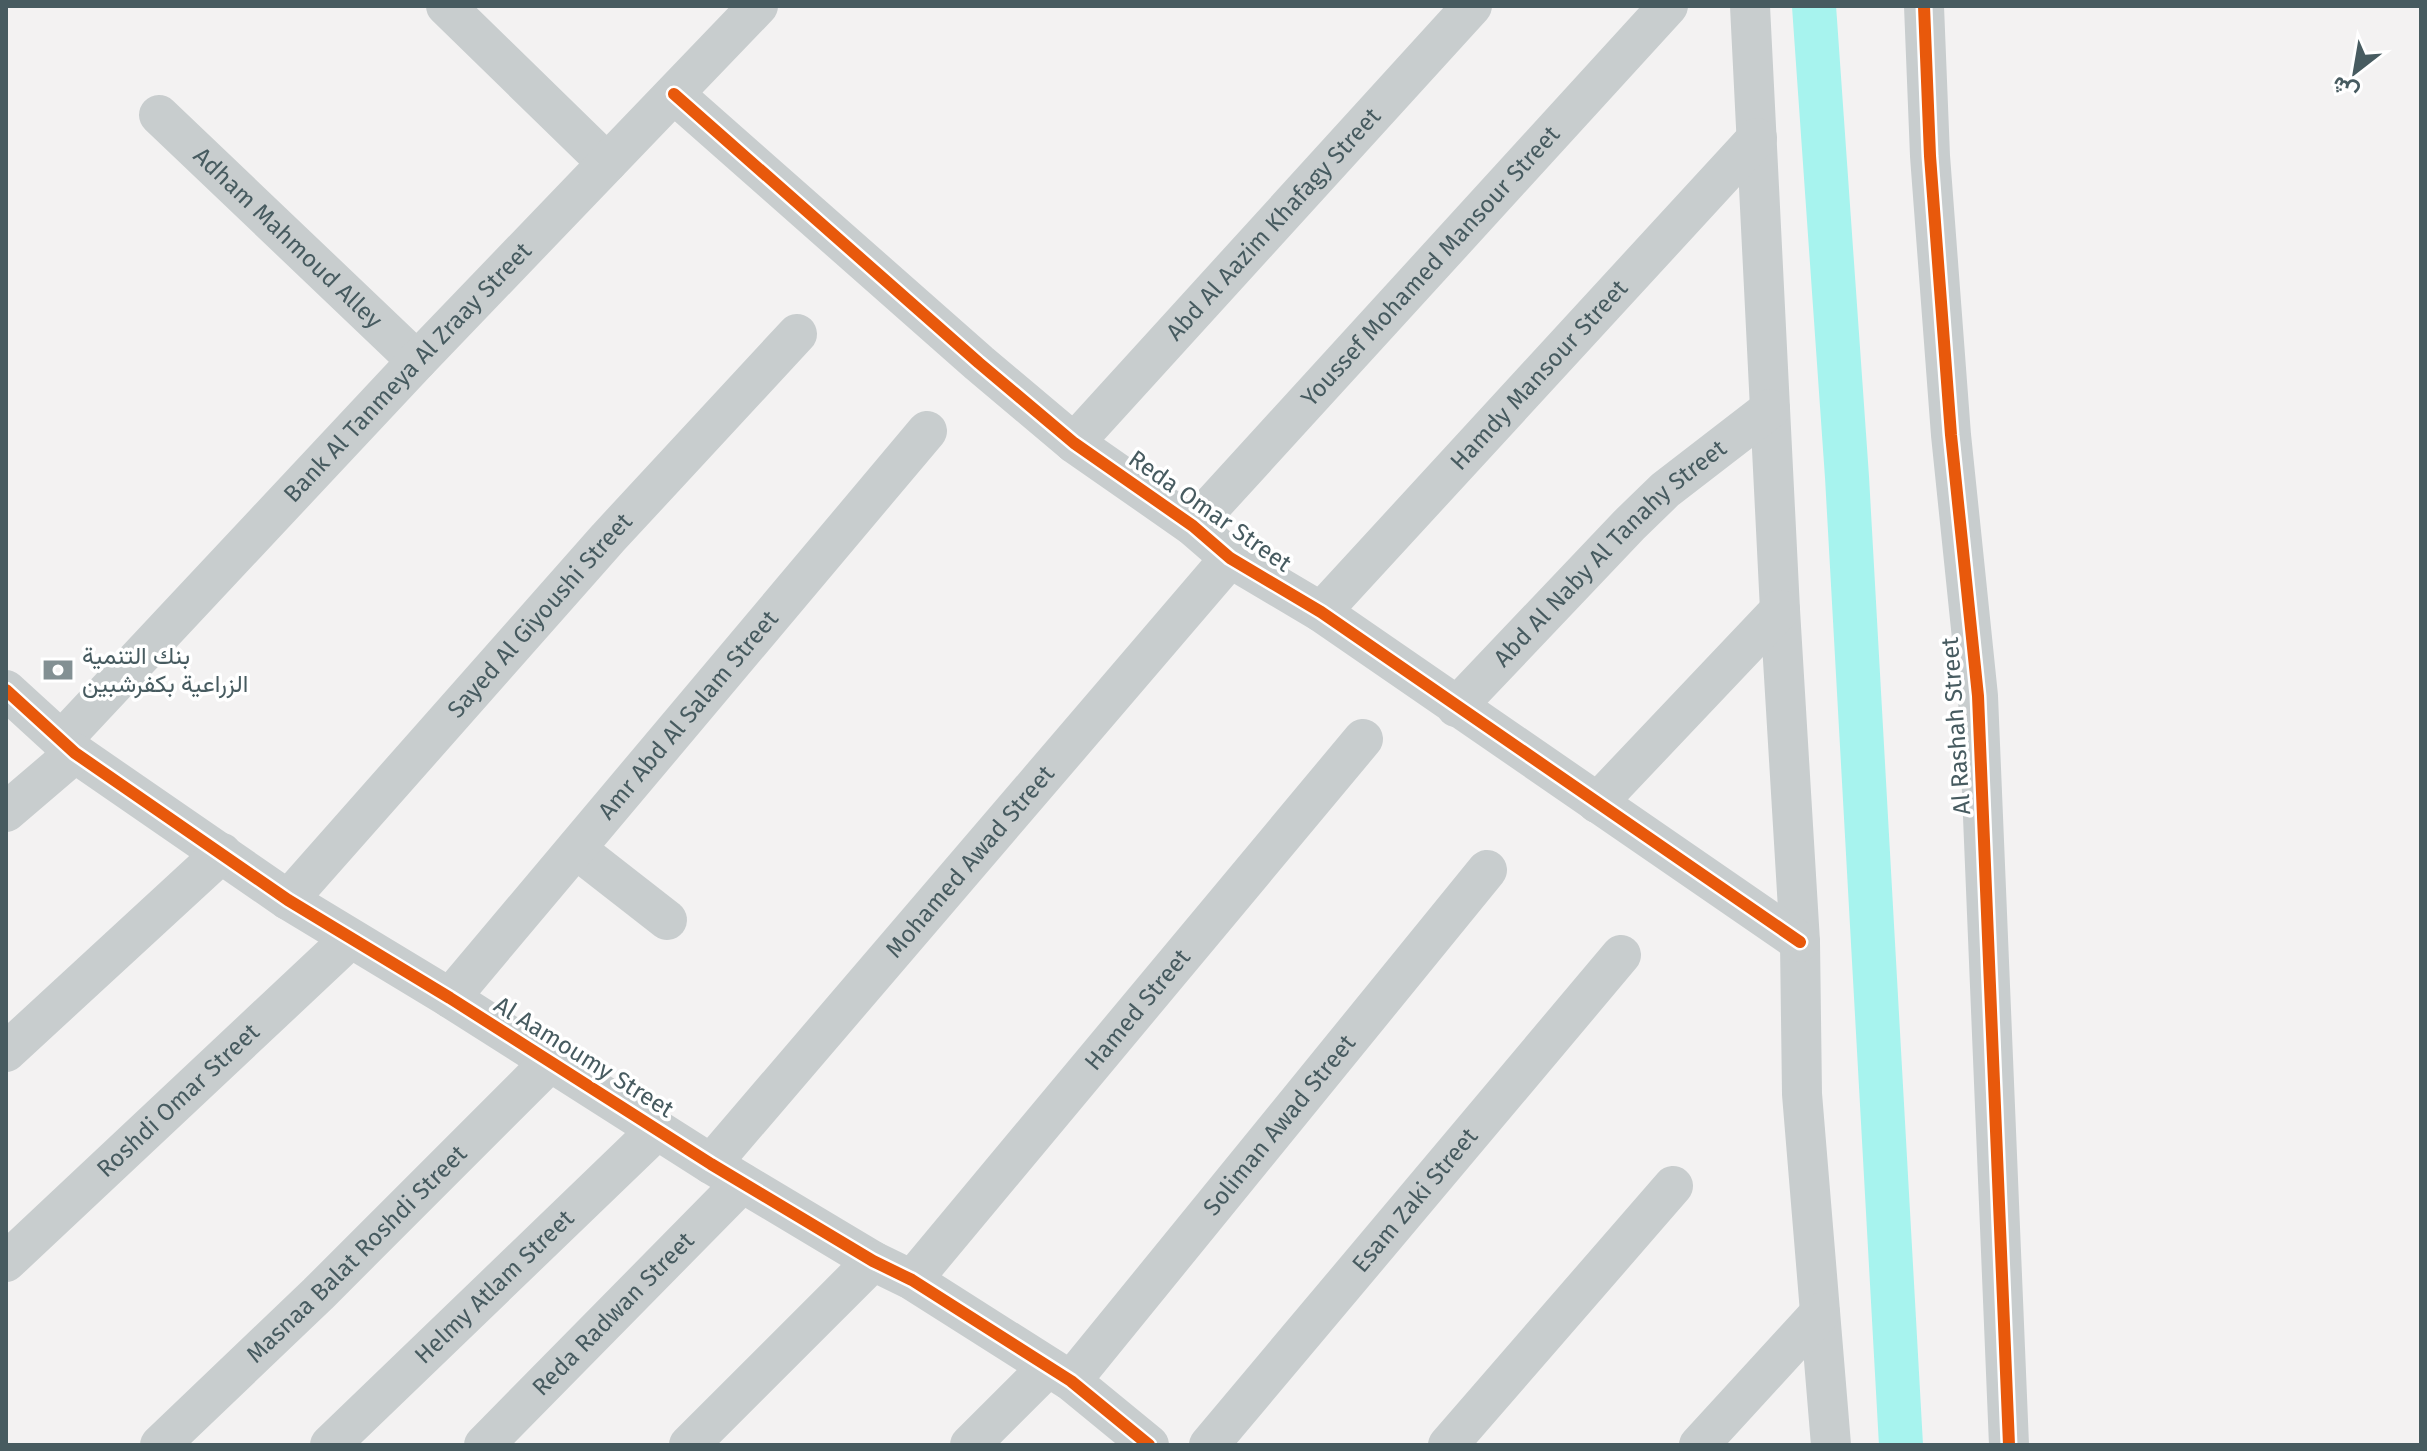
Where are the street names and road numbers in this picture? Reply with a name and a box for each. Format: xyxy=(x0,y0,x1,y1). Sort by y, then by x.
street label: Abd Al Aazim Khafagy Street xyxy=(1160,102,1386,346)
street label: Youssef Mohamed Mansour Street xyxy=(1295,120,1566,412)
street label: Adham Mahmoud Alley xyxy=(188,141,388,334)
street label: Bank Al Tanmeya Al Zraay Street xyxy=(278,236,537,508)
street label: Hamdy Mansour Street xyxy=(1445,274,1634,476)
street label: Abd Al Naby Al Tanahy Street xyxy=(1488,434,1732,672)
street label: Reda Omar Street xyxy=(1123,444,1297,578)
street label: Sayed Al Giyoushi Street xyxy=(442,507,638,723)
street label: Amr Abd Al Salam Street xyxy=(593,605,784,825)
street label: Al Rashah Street xyxy=(1936,636,1976,816)
street label: Mohamed Awad Street xyxy=(880,760,1060,963)
street label: Hamed Street xyxy=(1079,943,1196,1076)
street label: Al Aamoumy Street xyxy=(489,990,679,1124)
street label: Roshdi Omar Street xyxy=(91,1017,265,1183)
street label: Soliman Awad Street xyxy=(1198,1029,1361,1221)
street label: Esam Zaki Street xyxy=(1346,1122,1484,1278)
street label: Masnaa Balat Roshdi Street xyxy=(241,1139,473,1369)
street label: Helmy Atlam Street xyxy=(409,1204,580,1370)
street label: Reda Radwan Street xyxy=(527,1226,700,1402)

